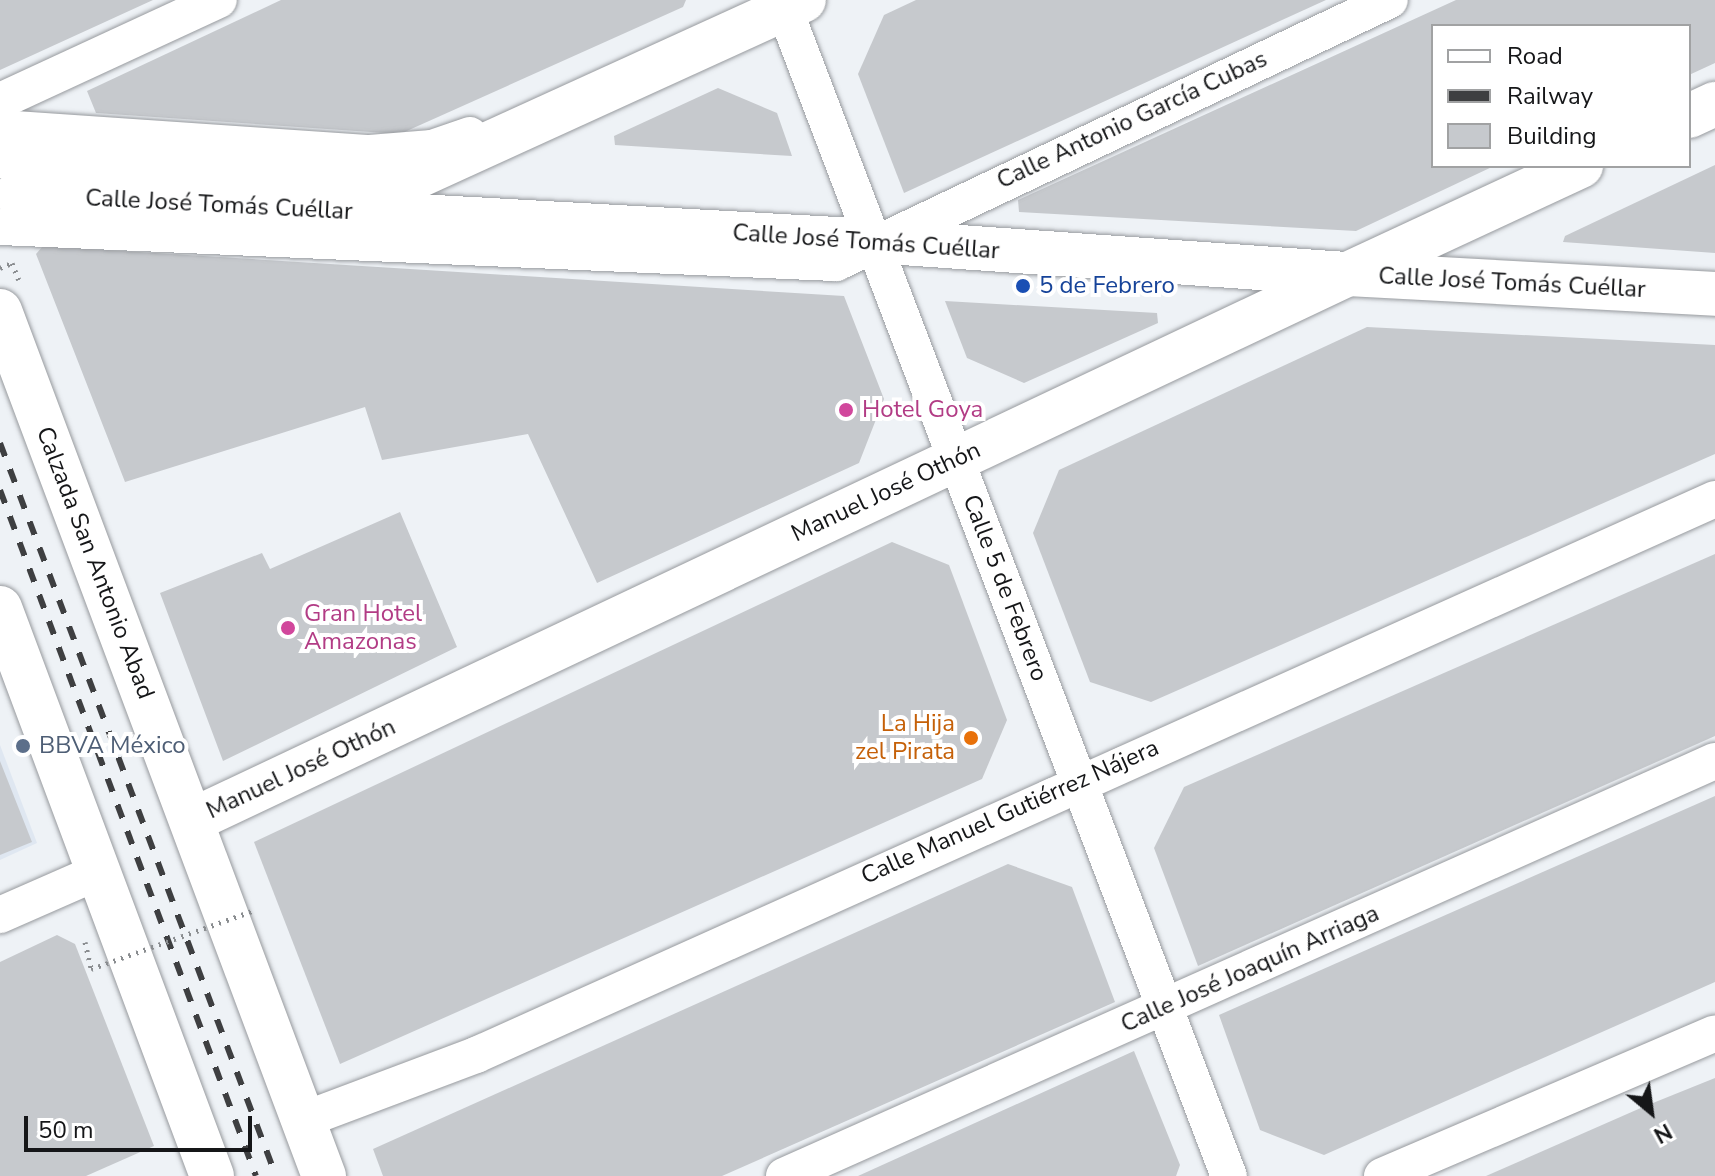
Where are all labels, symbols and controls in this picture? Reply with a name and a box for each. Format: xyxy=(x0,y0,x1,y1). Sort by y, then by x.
legend xyxy=(1431,24,1691,168)
text: Road xyxy=(1507,40,1563,72)
street label: Calle Antonio García Cubas xyxy=(992,45,1272,195)
text: Railway xyxy=(1507,80,1593,112)
text: Building xyxy=(1507,120,1597,152)
street label: Calle José Tomás Cuéllar xyxy=(85,184,353,226)
street label: Calle José Tomás Cuéllar xyxy=(731,218,1001,266)
street label: Calle José Tomás Cuéllar xyxy=(1378,262,1646,304)
place label: 5 de Febrero xyxy=(1039,272,1175,300)
marker: 5 de Febrero xyxy=(1014,277,1032,295)
place label: Hotel Goya xyxy=(862,396,983,424)
marker: Hotel Goya xyxy=(837,401,855,419)
street label: Calzada San Antonio Abad xyxy=(30,423,160,703)
street label: Manuel José Othón xyxy=(787,436,985,548)
street label: Calle 5 de Febrero xyxy=(956,491,1054,685)
place label: Gran Hotel Amazonas xyxy=(304,600,422,656)
marker: Gran Hotel Amazonas xyxy=(279,619,297,637)
place label: La Hija zel Pirata xyxy=(855,710,955,766)
street label: Manuel José Othón xyxy=(202,713,400,825)
marker: La Hija zel Pirata xyxy=(962,729,980,747)
place label: BBVA México xyxy=(39,732,186,760)
street label: Calle Manuel Gutiérrez Nájera xyxy=(857,733,1163,891)
marker: BBVA México xyxy=(14,737,32,755)
street label: Calle José Joaquín Arriaga xyxy=(1116,899,1384,1039)
north arrow xyxy=(1611,1072,1691,1152)
scale bar xyxy=(28,1100,256,1150)
text: 50 m xyxy=(38,1114,94,1146)
text: N xyxy=(1648,1116,1677,1150)

